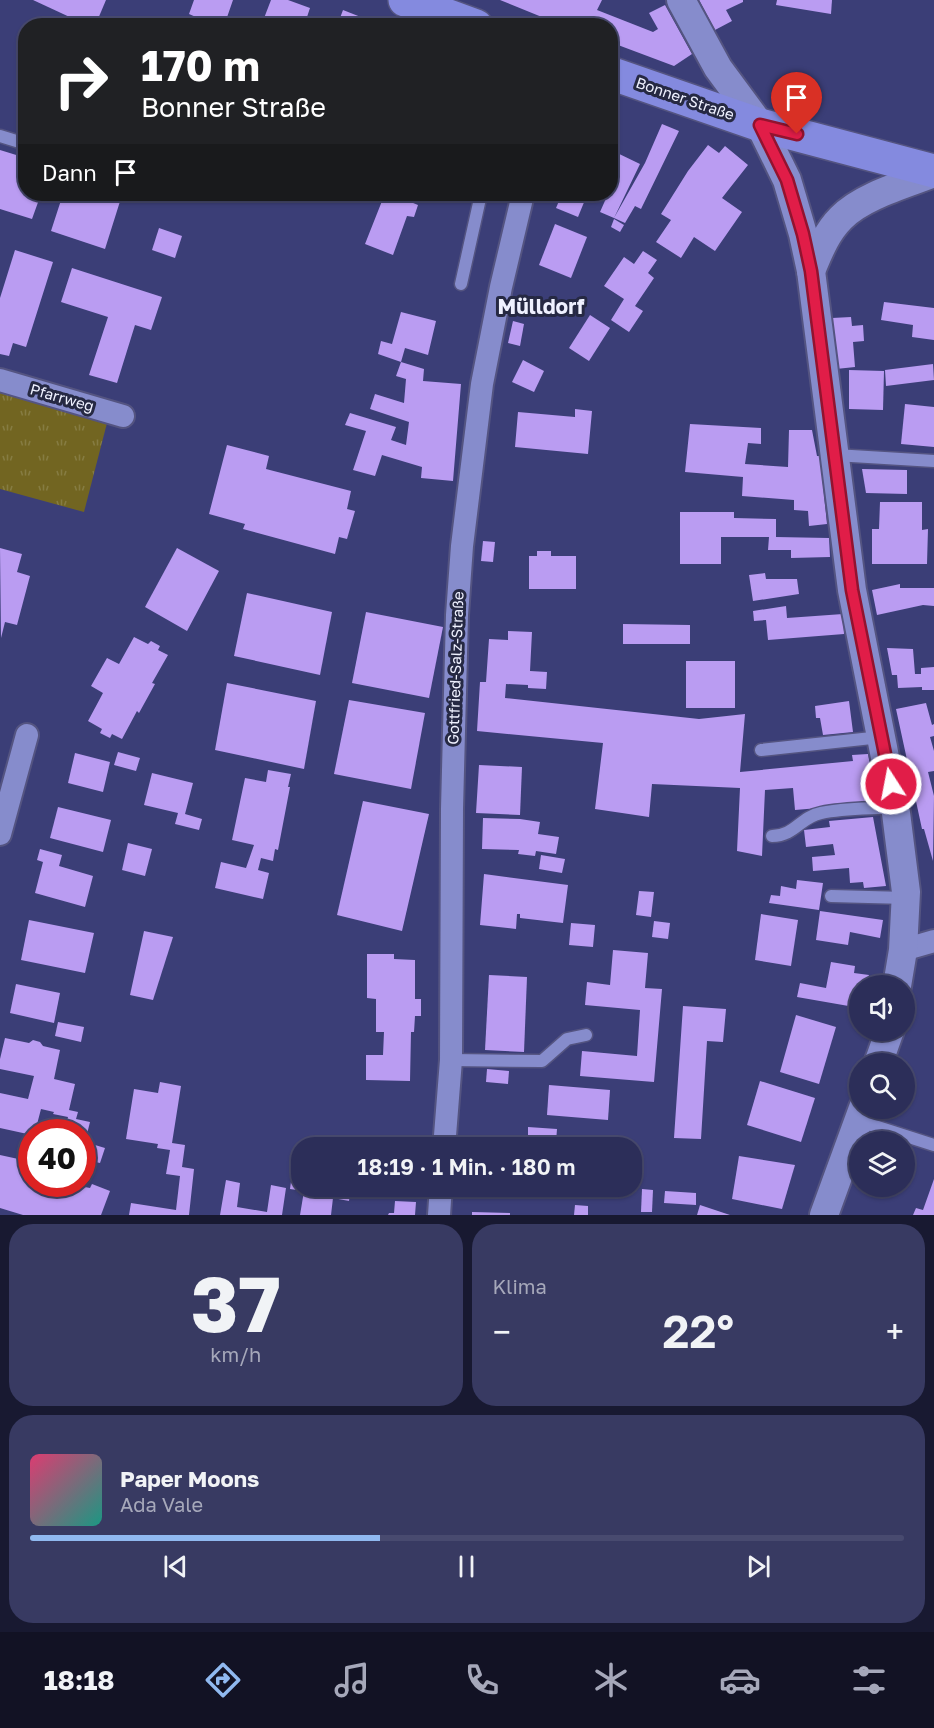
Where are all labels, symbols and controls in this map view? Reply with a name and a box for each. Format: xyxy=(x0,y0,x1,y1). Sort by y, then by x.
text: 170 m xyxy=(141,40,260,90)
icon: right xyxy=(42,42,120,120)
pin xyxy=(771,72,822,134)
street label: Bonner Straße xyxy=(634,73,737,123)
icon: arrive xyxy=(780,81,813,114)
text: Bonner Straße xyxy=(141,91,326,123)
icon: arrive xyxy=(109,156,142,189)
text: Dann xyxy=(42,159,97,186)
district label: Mülldorf xyxy=(498,293,585,319)
street label: Pfarrweg xyxy=(28,379,96,415)
street label: Gottfried-Salz-Straße xyxy=(443,591,467,745)
position arrow xyxy=(859,752,923,816)
map controls xyxy=(849,975,915,1197)
button: sound xyxy=(849,975,915,1041)
button: search xyxy=(849,1053,915,1119)
speed limit sign: 40 xyxy=(18,1119,96,1197)
button: layers xyxy=(849,1131,915,1197)
text: 18:19 · 1 Min. · 180 m xyxy=(358,1153,575,1180)
text: 37 xyxy=(191,1256,281,1349)
text: Klima xyxy=(493,1274,547,1298)
text: 22° xyxy=(663,1304,734,1358)
text: − xyxy=(493,1312,511,1351)
text: + xyxy=(886,1312,904,1351)
text: km/h xyxy=(210,1342,261,1366)
text: Paper Moons xyxy=(120,1465,259,1492)
text: Ada Vale xyxy=(120,1492,203,1516)
icon: previous xyxy=(159,1550,192,1583)
icon: pause xyxy=(450,1550,483,1583)
icon: next xyxy=(742,1550,775,1583)
icon: directions xyxy=(202,1659,244,1701)
icon: music xyxy=(331,1659,373,1701)
icon: phone xyxy=(461,1659,503,1701)
icon: climate xyxy=(590,1659,632,1701)
icon: car xyxy=(719,1659,761,1701)
icon: filters xyxy=(848,1659,890,1701)
text: 18:18 xyxy=(44,1664,115,1696)

